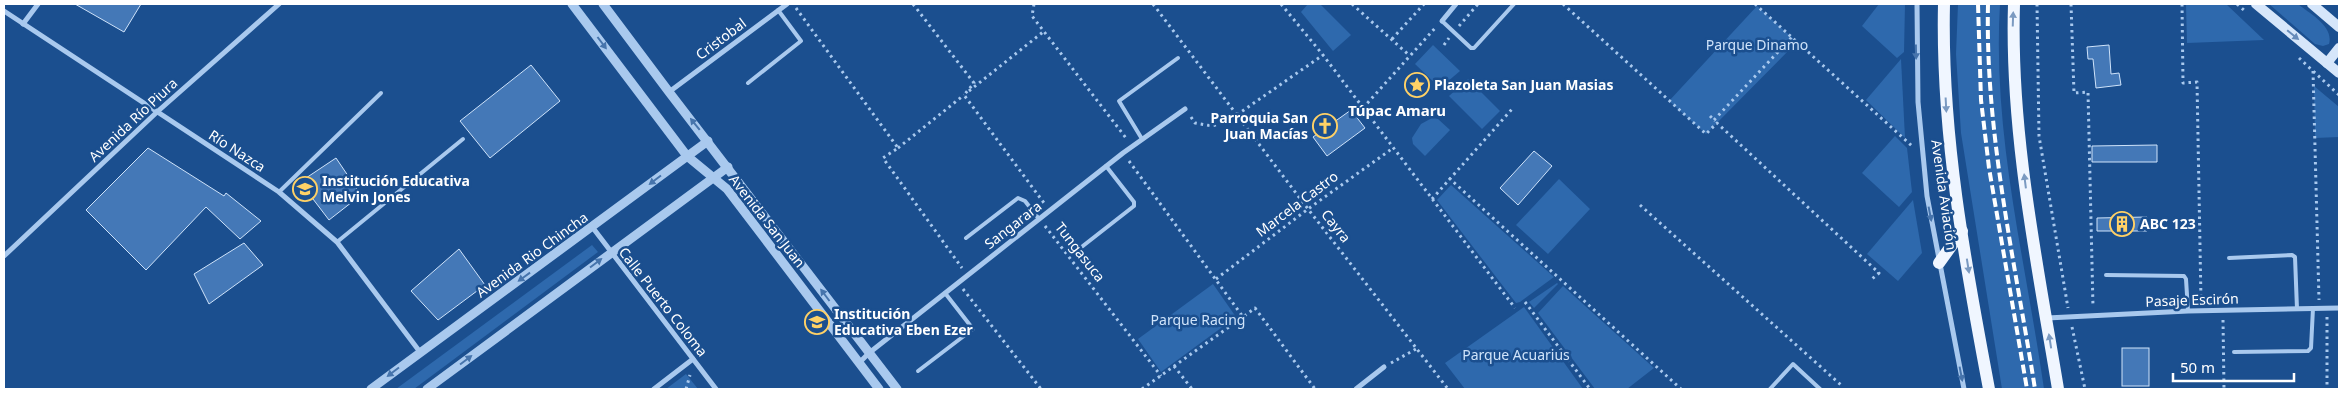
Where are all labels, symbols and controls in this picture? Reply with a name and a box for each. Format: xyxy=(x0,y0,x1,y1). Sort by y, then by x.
one-way arrow xyxy=(2010,10,2018,26)
street label: Cristobal xyxy=(692,13,750,64)
one-way arrow xyxy=(2287,29,2300,40)
park label: Parque Dinamo xyxy=(1706,35,1808,54)
one-way arrow xyxy=(596,36,607,49)
one-way arrow xyxy=(1912,45,1920,61)
place icon: Plazoleta San Juan Masias xyxy=(1404,72,1430,98)
street label: Avenida Río Piura xyxy=(84,74,181,166)
place label: Plazoleta San Juan Masias xyxy=(1434,75,1613,94)
one-way arrow xyxy=(1942,97,1950,113)
district label: Túpac Amaru xyxy=(1348,100,1446,120)
place label: Parroquia San Juan Macías xyxy=(1211,108,1308,143)
church icon: Parroquia San Juan Macías xyxy=(1312,113,1338,139)
one-way arrow xyxy=(689,118,700,131)
street label: Río Nazca xyxy=(205,125,269,176)
street label: Avenida Aviación xyxy=(1927,138,1962,251)
street label: Marcela Castro xyxy=(1252,166,1342,241)
street label: Avenida San Juan xyxy=(725,170,810,271)
place label: Institución Educativa Melvin Jones xyxy=(322,171,470,206)
one-way arrow xyxy=(2021,172,2029,188)
one-way arrow xyxy=(649,175,662,186)
school or university icon: Institución Educativa Melvin Jones xyxy=(292,176,318,202)
street label: Sangarara xyxy=(980,196,1045,253)
street label: Cayra xyxy=(1317,205,1355,246)
one-way arrow xyxy=(1926,207,1934,222)
street label: Avenida Rio Chincha xyxy=(472,208,591,302)
building icon: ABC 123 xyxy=(2109,211,2135,237)
place label: ABC 123 xyxy=(2140,214,2196,233)
street label: Tungasuca xyxy=(1051,218,1110,285)
street label: Calle Puerto Coloma xyxy=(615,243,712,360)
one-way arrow xyxy=(589,257,602,268)
one-way arrow xyxy=(1964,258,1972,274)
one-way arrow xyxy=(518,272,531,282)
street label: Pasaje Escirón xyxy=(2145,288,2239,311)
one-way arrow xyxy=(820,289,831,302)
place label: Institución Educativa Eben Ezer xyxy=(834,304,974,339)
school or university icon: Institución Educativa Eben Ezer xyxy=(804,309,830,335)
park label: Parque Racing xyxy=(1151,310,1245,329)
one-way arrow xyxy=(2045,333,2053,349)
park label: Parque Acuarius xyxy=(1462,345,1570,364)
scale bar xyxy=(2173,350,2294,382)
one-way arrow xyxy=(459,355,473,365)
text: 50 m xyxy=(2180,357,2215,377)
one-way arrow xyxy=(1957,366,1965,382)
one-way arrow xyxy=(387,367,400,378)

